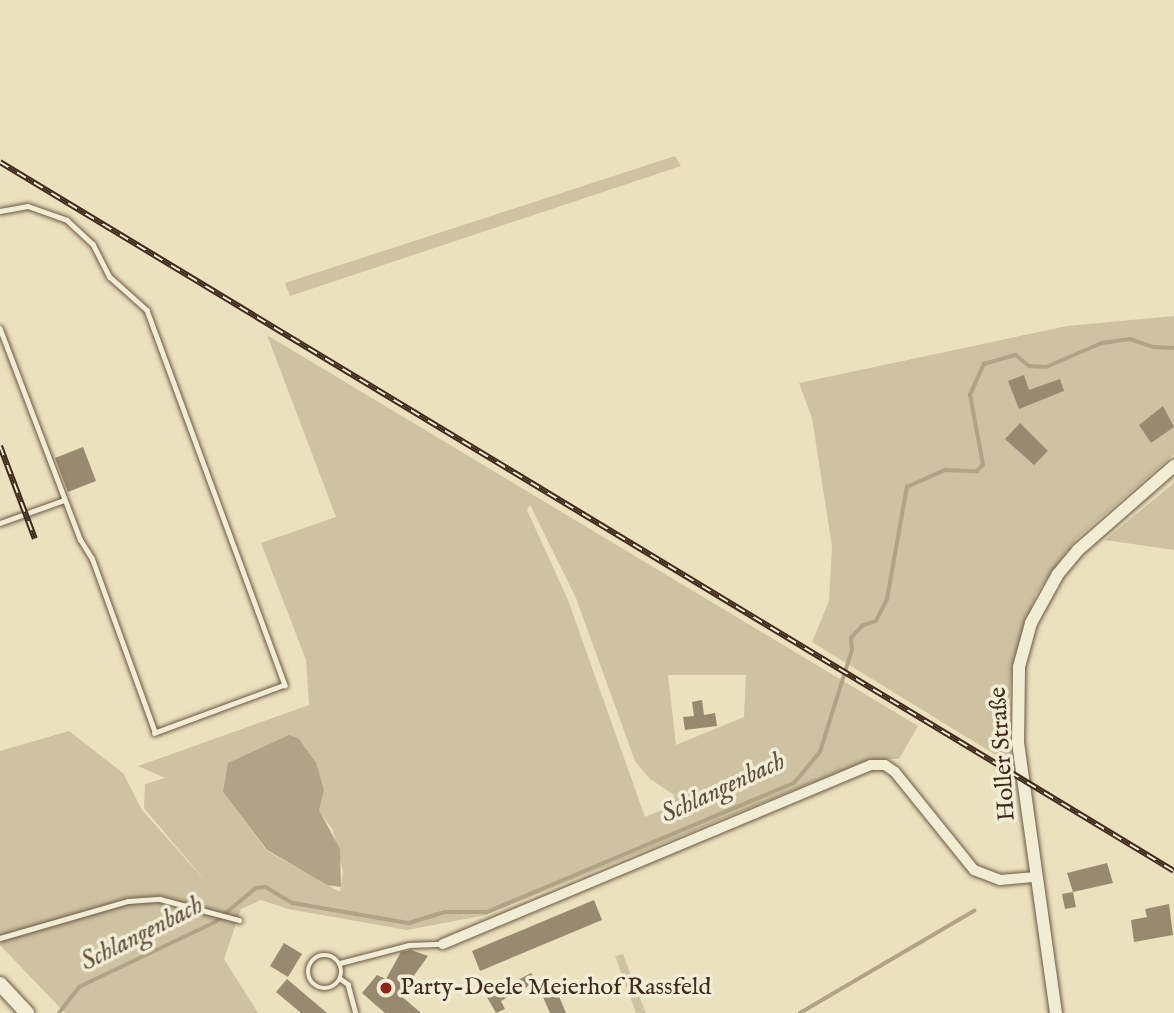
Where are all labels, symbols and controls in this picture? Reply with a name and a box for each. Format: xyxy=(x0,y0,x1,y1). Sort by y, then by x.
street label: Holler Straße xyxy=(984,686,1022,822)
water label: Schlangenbach xyxy=(656,746,790,830)
water label: Schlangenbach xyxy=(76,890,208,978)
place label: Party-Deele Meierhof Rassfeld xyxy=(400,974,711,1002)
marker: Party-Deele Meierhof Rassfeld xyxy=(378,980,394,996)

